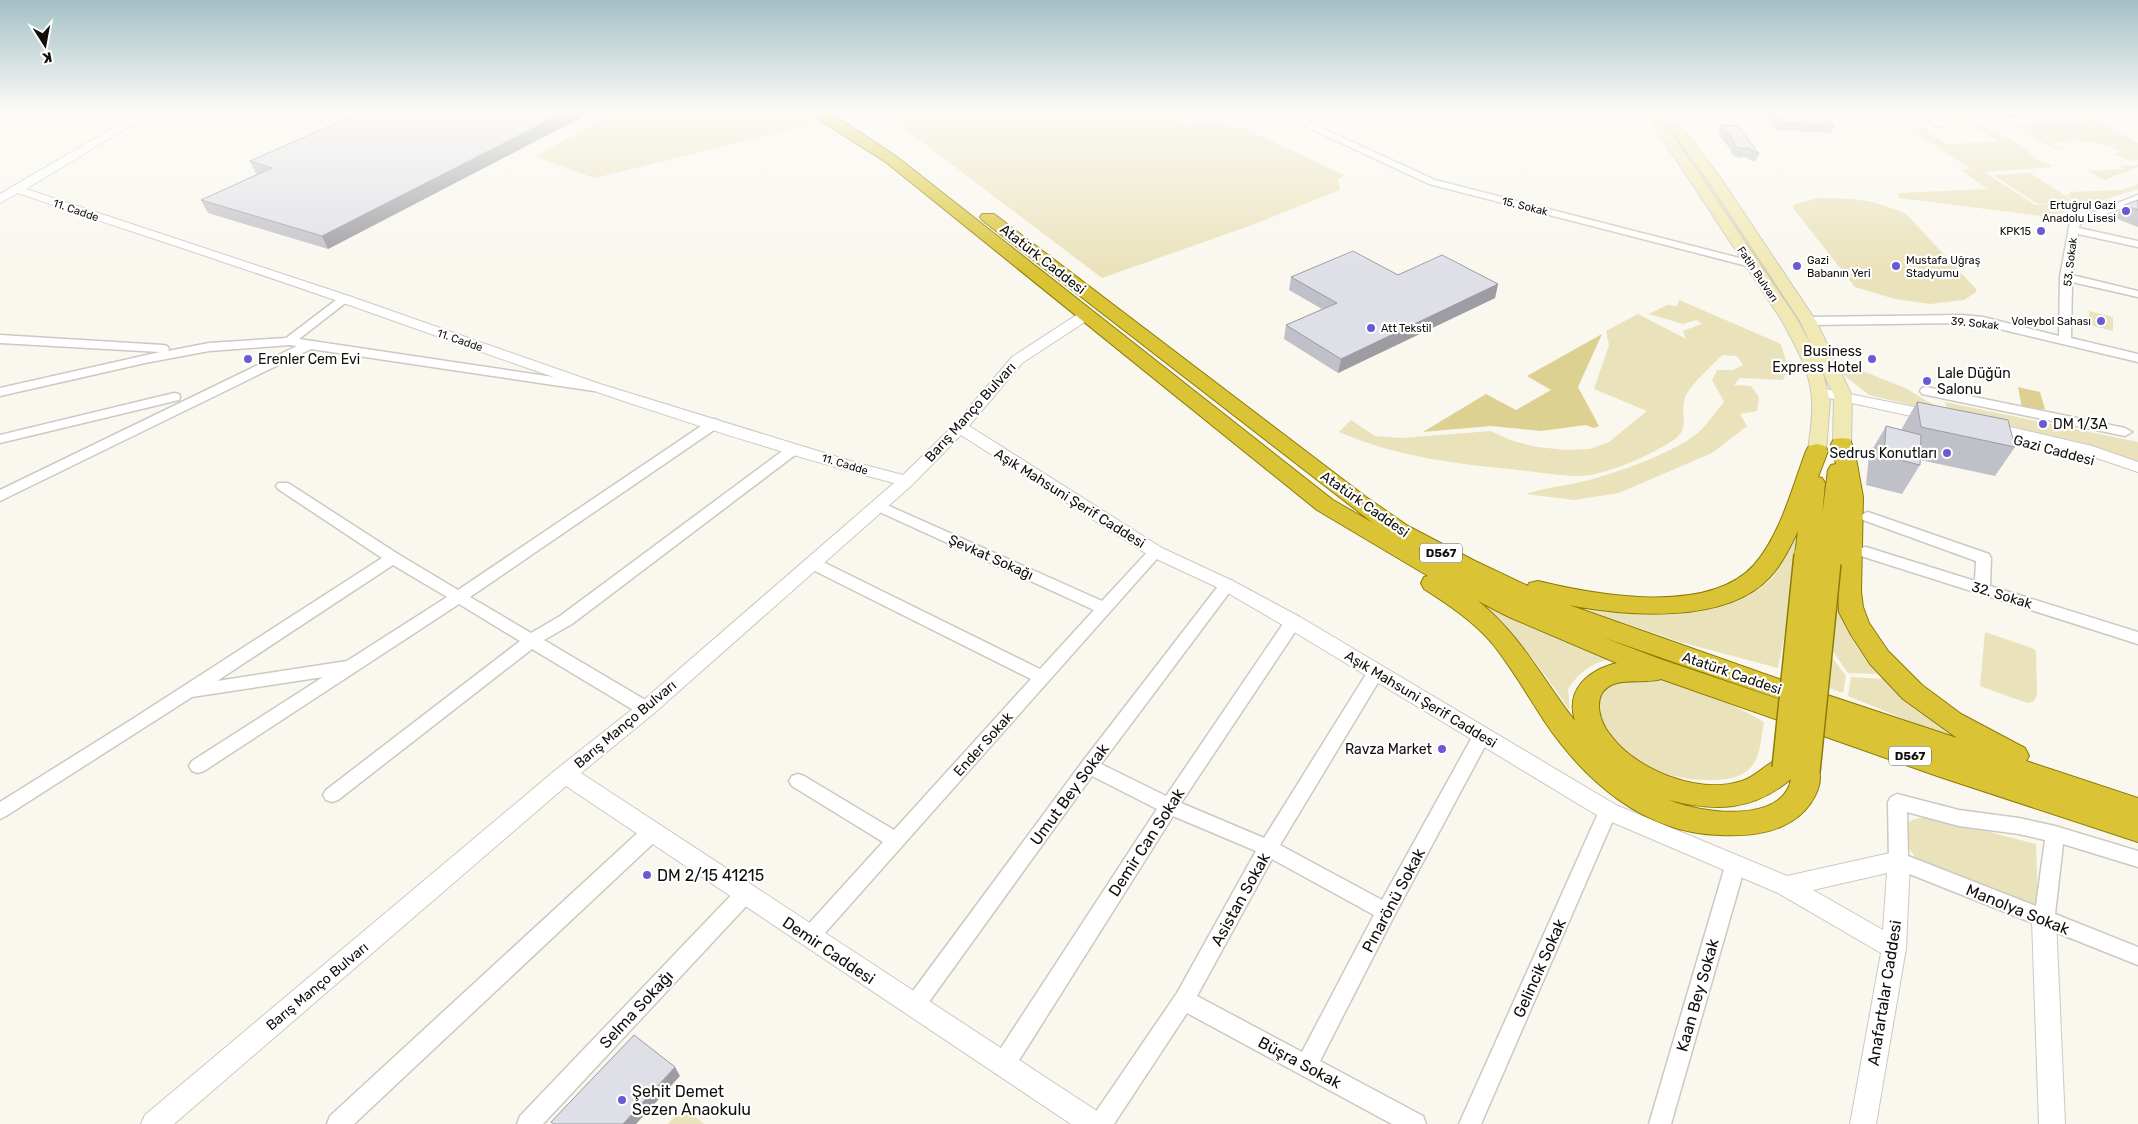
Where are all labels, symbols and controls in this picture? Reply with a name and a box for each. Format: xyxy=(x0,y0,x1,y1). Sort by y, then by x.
north arrow xyxy=(20,20,70,70)
text: K xyxy=(41,48,54,67)
street label: 15. Sokak xyxy=(1500,194,1550,219)
street label: 11. Cadde xyxy=(51,197,100,224)
place label: Ertuğrul Gazi Anadolu Lisesi xyxy=(2042,199,2116,225)
marker: Ertuğrul Gazi Anadolu Lisesi xyxy=(2120,205,2132,217)
street label: Atatürk Caddesi xyxy=(996,221,1089,298)
place label: KPK15 xyxy=(2000,225,2031,238)
marker: KPK15 xyxy=(2035,225,2047,237)
street label: 53. Sokak xyxy=(2061,237,2080,287)
street label: Fatih Bulvarı xyxy=(1734,244,1781,304)
place label: Gazi Babanın Yeri xyxy=(1807,254,1871,280)
place label: Mustafa Uğraş Stadyumu xyxy=(1906,254,1981,280)
marker: Gazi Babanın Yeri xyxy=(1791,260,1803,272)
marker: Mustafa Uğraş Stadyumu xyxy=(1890,260,1902,272)
street label: 39. Sokak xyxy=(1950,315,2000,333)
place label: Voleybol Sahası xyxy=(2011,315,2091,328)
marker: Voleybol Sahası xyxy=(2095,315,2107,327)
marker: Att Tekstil xyxy=(1365,322,1377,334)
place label: Att Tekstil xyxy=(1381,322,1431,335)
street label: 11. Cadde xyxy=(435,327,484,354)
place label: Business Express Hotel xyxy=(1772,343,1862,376)
place label: Erenler Cem Evi xyxy=(258,351,360,368)
marker: Erenler Cem Evi xyxy=(242,353,254,365)
marker: Business Express Hotel xyxy=(1866,353,1878,365)
street label: Barış Manço Bulvarı xyxy=(921,359,1020,466)
place label: Lale Düğün Salonu xyxy=(1937,365,2011,398)
marker: Lale Düğün Salonu xyxy=(1921,375,1933,387)
place label: DM 1/3A xyxy=(2053,416,2108,433)
marker: DM 1/3A xyxy=(2037,418,2049,430)
street label: Gazi Caddesi xyxy=(2011,431,2096,469)
street label: Aşık Mahsuni Şerif Caddesi xyxy=(991,445,1148,552)
place label: Sedrus Konutları xyxy=(1830,445,1937,462)
marker: Sedrus Konutları xyxy=(1941,447,1953,459)
street label: 11. Cadde xyxy=(820,451,869,478)
street label: Atatürk Caddesi xyxy=(1317,468,1412,541)
street label: Şevkat Sokağı xyxy=(946,531,1036,584)
road number: D567 xyxy=(1420,544,1462,562)
street label: 32. Sokak xyxy=(1970,578,2035,613)
street label: Aşık Mahsuni Şerif Caddesi xyxy=(1342,647,1500,752)
street label: Atatürk Caddesi xyxy=(1680,649,1784,698)
street label: Barış Manço Bulvarı xyxy=(571,677,680,772)
street label: Ender Sokak xyxy=(950,708,1017,780)
street label: Umut Bey Sokak xyxy=(1026,739,1113,849)
place label: Ravza Market xyxy=(1345,741,1433,758)
marker: Ravza Market xyxy=(1436,743,1448,755)
road number: D567 xyxy=(1889,746,1931,766)
street label: Demir Can Sokak xyxy=(1104,784,1189,900)
street label: Pınarönü Sokak xyxy=(1358,844,1429,956)
street label: Asistan Sokak xyxy=(1207,849,1274,949)
place label: DM 2/15 41215 xyxy=(657,866,764,885)
marker: DM 2/15 41215 xyxy=(641,869,653,881)
street label: Manolya Sokak xyxy=(1963,880,2073,939)
street label: Demir Caddesi xyxy=(779,913,878,988)
street label: Gelincik Sokak xyxy=(1509,915,1570,1021)
street label: Anafartalar Caddesi xyxy=(1864,919,1905,1067)
street label: Kaan Bey Sokak xyxy=(1672,936,1723,1054)
street label: Barış Manço Bulvarı xyxy=(263,939,372,1034)
street label: Selma Sokağı xyxy=(596,967,677,1052)
street label: Büşra Sokak xyxy=(1255,1033,1345,1093)
place label: Şehit Demet Sezen Anaokulu xyxy=(632,1082,751,1119)
marker: Şehit Demet Sezen Anaokulu xyxy=(616,1094,628,1106)

